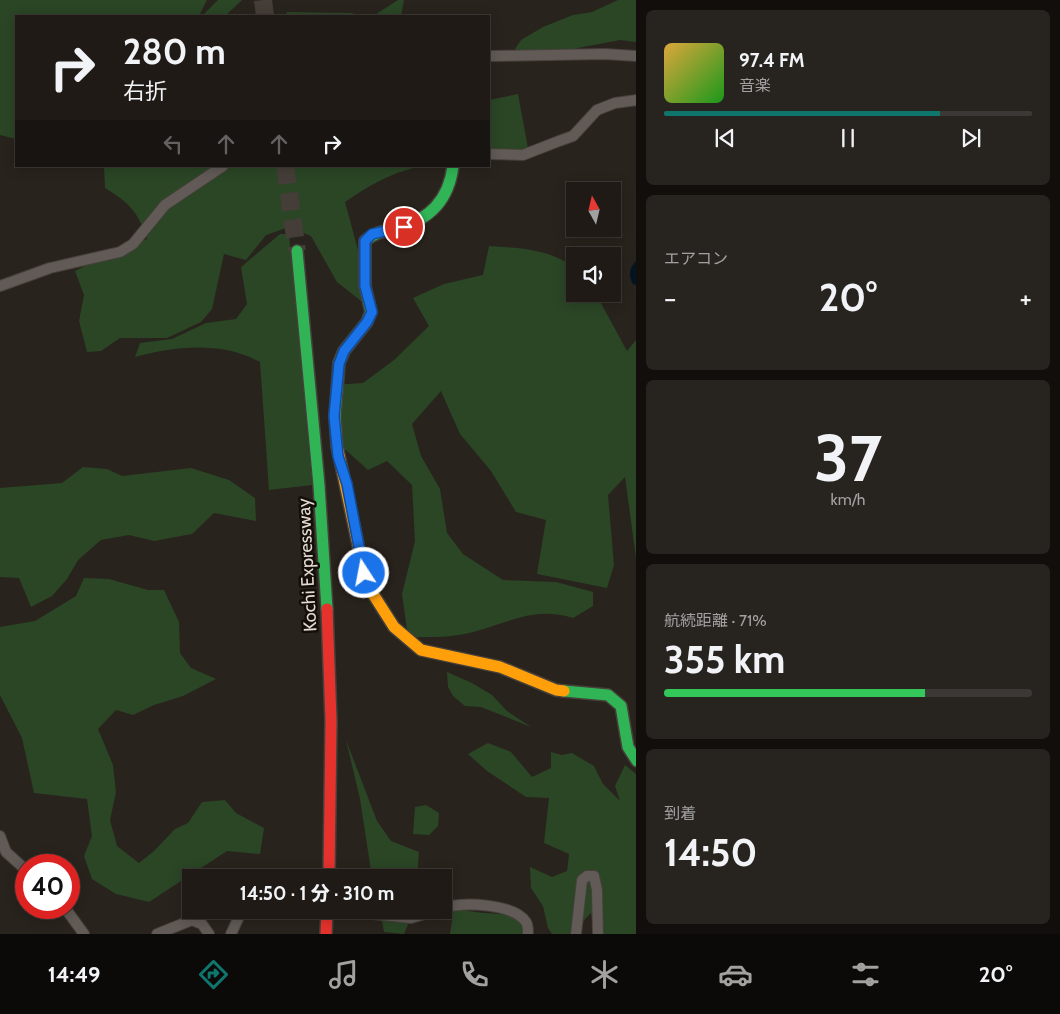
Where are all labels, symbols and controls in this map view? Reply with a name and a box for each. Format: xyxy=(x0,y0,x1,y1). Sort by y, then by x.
text: 280 m xyxy=(123,30,226,73)
icon: right xyxy=(40,35,105,100)
text: 97.4 FM xyxy=(739,49,805,72)
text: 音楽 xyxy=(739,76,771,95)
text: 右折 xyxy=(123,78,167,105)
icon: previous xyxy=(711,124,739,152)
icon: pause xyxy=(834,124,862,152)
icon: next xyxy=(957,124,985,152)
icon: left xyxy=(159,130,187,158)
icon: ahead xyxy=(212,130,240,158)
icon: ahead xyxy=(265,130,293,158)
icon: right xyxy=(318,130,346,158)
north arrow xyxy=(566,182,621,238)
map controls xyxy=(566,182,621,302)
pin xyxy=(383,206,425,248)
icon: arrive xyxy=(390,213,418,241)
button: sound xyxy=(566,247,621,302)
text: エアコン xyxy=(664,249,728,268)
text: 20° xyxy=(819,274,877,321)
text: − xyxy=(664,281,676,315)
text: + xyxy=(1020,281,1032,315)
text: 37 xyxy=(814,418,882,497)
text: km/h xyxy=(830,490,866,509)
street label: Kochi Expressway xyxy=(293,498,321,632)
position arrow xyxy=(337,546,389,598)
text: 航続距離 · 71% xyxy=(664,611,767,630)
text: 355 km xyxy=(664,636,785,683)
text: 到着 xyxy=(664,804,696,823)
text: 14:50 xyxy=(664,829,757,876)
speed limit sign: 40 xyxy=(15,854,80,919)
text: 14:50 · 1 分 · 310 m xyxy=(240,882,394,905)
icon: directions xyxy=(196,957,231,992)
icon: music xyxy=(326,957,361,992)
icon: phone xyxy=(457,957,492,992)
icon: climate xyxy=(587,957,622,992)
icon: car xyxy=(718,957,753,992)
icon: filters xyxy=(848,957,883,992)
text: 14:49 xyxy=(48,961,100,988)
text: 20° xyxy=(979,961,1012,988)

